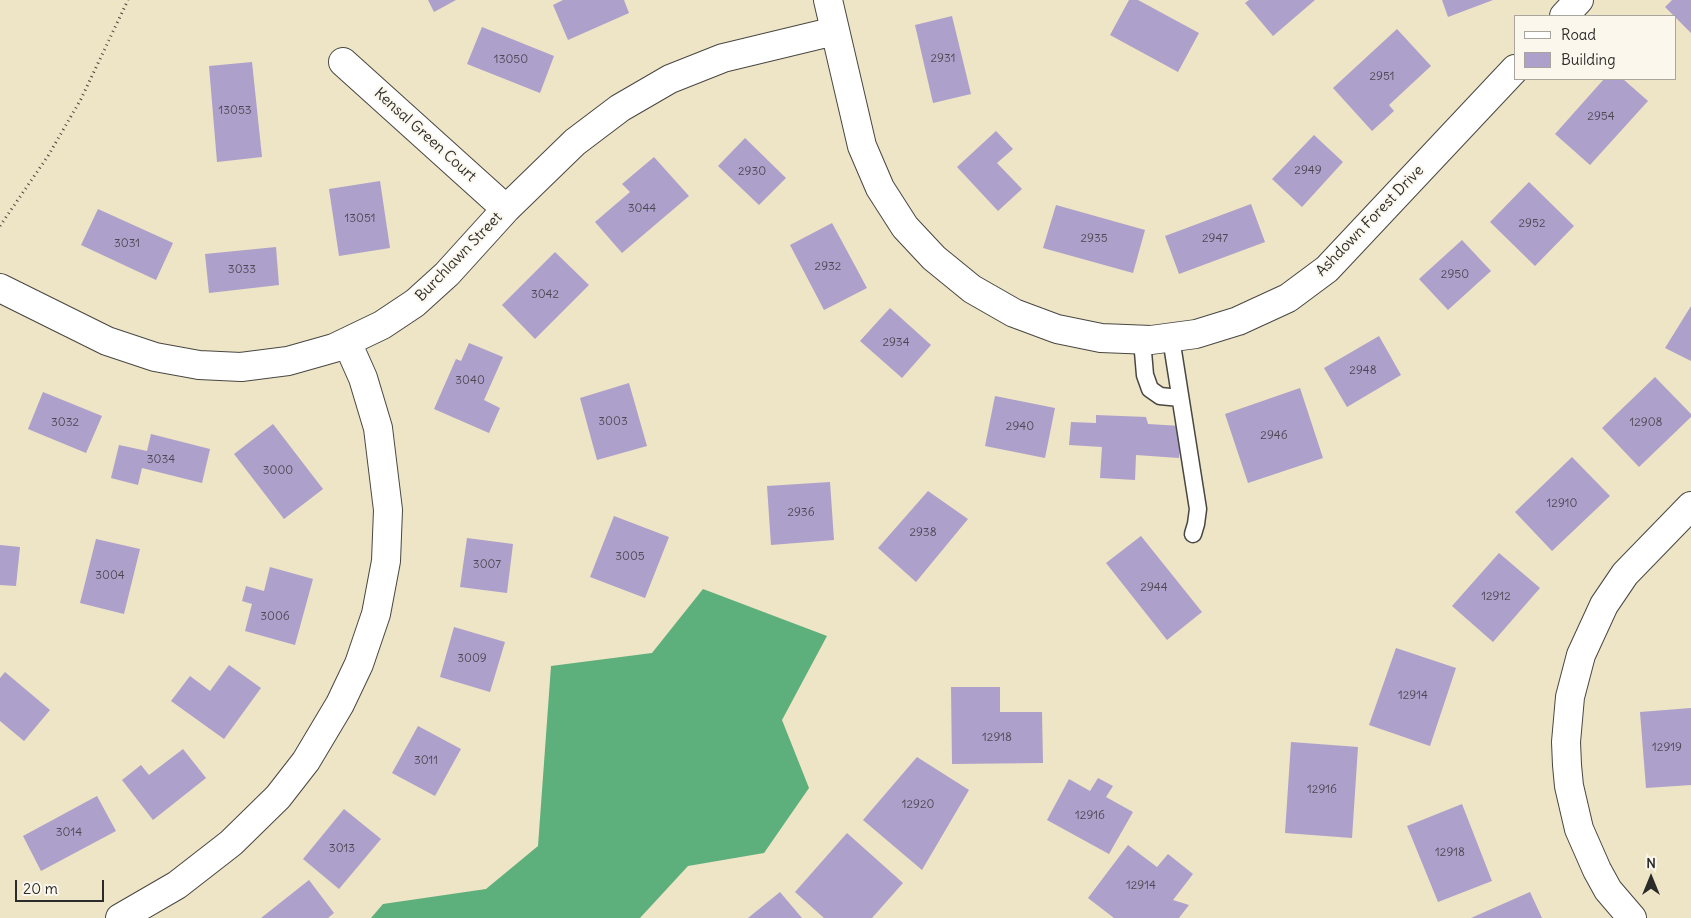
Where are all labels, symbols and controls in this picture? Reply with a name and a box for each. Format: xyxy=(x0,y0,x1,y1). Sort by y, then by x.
legend xyxy=(1514,15,1676,80)
text: Road xyxy=(1561,25,1596,44)
text: Building xyxy=(1561,50,1616,69)
house number: 2931 xyxy=(931,52,955,66)
house number: 13050 xyxy=(494,53,528,67)
house number: 2951 xyxy=(1369,70,1395,84)
street label: Kensal Green Court xyxy=(370,84,480,186)
house number: 13053 xyxy=(218,104,252,118)
house number: 2954 xyxy=(1587,110,1615,124)
street label: Ashdown Forest Drive xyxy=(1312,162,1428,280)
house number: 2949 xyxy=(1294,164,1322,178)
house number: 2930 xyxy=(738,165,766,179)
house number: 3044 xyxy=(628,202,656,216)
street label: Burchlawn Street xyxy=(412,209,506,305)
house number: 13051 xyxy=(344,212,376,226)
house number: 2952 xyxy=(1519,217,1545,231)
house number: 2935 xyxy=(1080,232,1108,246)
house number: 2947 xyxy=(1202,232,1228,246)
house number: 3031 xyxy=(114,237,140,251)
house number: 2932 xyxy=(815,260,841,274)
house number: 3033 xyxy=(228,263,256,277)
house number: 2950 xyxy=(1441,268,1469,282)
house number: 3042 xyxy=(531,288,559,302)
house number: 2934 xyxy=(882,336,910,350)
house number: 2948 xyxy=(1349,364,1377,378)
house number: 3040 xyxy=(455,374,485,388)
house number: 3003 xyxy=(598,415,628,429)
house number: 3032 xyxy=(51,416,79,430)
house number: 12908 xyxy=(1629,416,1663,430)
house number: 2940 xyxy=(1006,420,1034,434)
house number: 2946 xyxy=(1260,429,1288,443)
house number: 3034 xyxy=(147,453,175,467)
house number: 3000 xyxy=(263,464,293,478)
house number: 12910 xyxy=(1547,497,1577,511)
house number: 2936 xyxy=(787,506,815,520)
house number: 2938 xyxy=(909,526,937,540)
house number: 3005 xyxy=(615,550,645,564)
house number: 3007 xyxy=(473,558,501,572)
house number: 3004 xyxy=(95,569,125,583)
house number: 2944 xyxy=(1140,581,1168,595)
house number: 12912 xyxy=(1481,590,1511,604)
house number: 3006 xyxy=(260,610,290,624)
house number: 3009 xyxy=(457,652,487,666)
house number: 12914 xyxy=(1398,689,1428,703)
house number: 12918 xyxy=(982,731,1012,745)
house number: 12919 xyxy=(1652,741,1682,755)
house number: 3011 xyxy=(414,754,438,768)
house number: 12916 xyxy=(1307,783,1337,797)
house number: 12920 xyxy=(902,798,934,812)
house number: 12916 xyxy=(1075,809,1105,823)
house number: 3014 xyxy=(56,826,82,840)
house number: 3013 xyxy=(329,842,355,856)
house number: 12918 xyxy=(1435,846,1465,860)
north arrow xyxy=(1626,853,1676,903)
text: N xyxy=(1646,854,1656,872)
scale bar xyxy=(18,870,106,902)
text: 20 m xyxy=(23,879,58,898)
house number: 12914 xyxy=(1126,879,1156,893)

